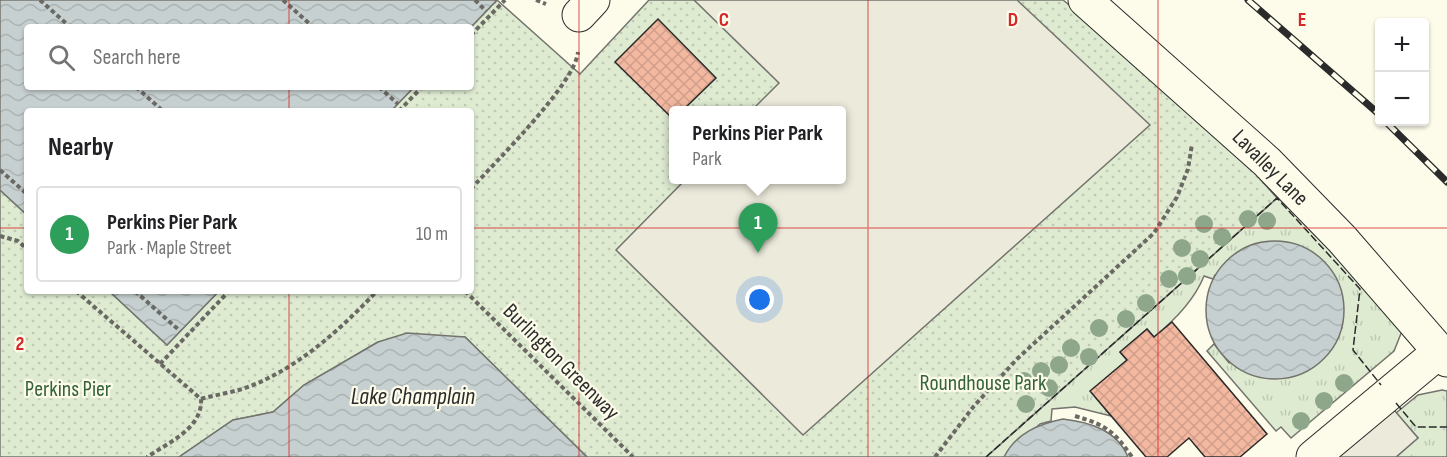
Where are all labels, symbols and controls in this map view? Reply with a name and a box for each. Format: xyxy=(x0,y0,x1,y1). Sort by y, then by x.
text: C xyxy=(719,8,729,32)
text: D xyxy=(1008,8,1018,32)
text: E xyxy=(1298,8,1306,32)
map controls xyxy=(1375,18,1429,126)
button: + xyxy=(1375,18,1429,72)
search box xyxy=(24,24,474,90)
icon: search xyxy=(45,41,78,74)
text: Search here xyxy=(93,44,180,71)
button: − xyxy=(1375,72,1429,126)
popup xyxy=(669,106,846,184)
text: Perkins Pier Park xyxy=(692,120,823,147)
street label: Lavalley Lane xyxy=(1226,124,1314,212)
text: Nearby xyxy=(48,132,114,163)
text: Park xyxy=(692,147,722,171)
pin: 1 xyxy=(738,204,777,253)
text: Perkins Pier Park xyxy=(107,209,237,236)
text: 1 xyxy=(66,222,73,246)
text: 10 m xyxy=(416,222,448,246)
text: Park · Maple Street xyxy=(107,236,232,260)
your location xyxy=(745,285,774,314)
street label: Burlington Greenway xyxy=(497,298,625,426)
text: 2 xyxy=(16,332,24,356)
park label: Roundhouse Park xyxy=(920,370,1047,397)
park label: Perkins Pier xyxy=(25,376,111,403)
water label: Lake Champlain xyxy=(351,382,475,411)

